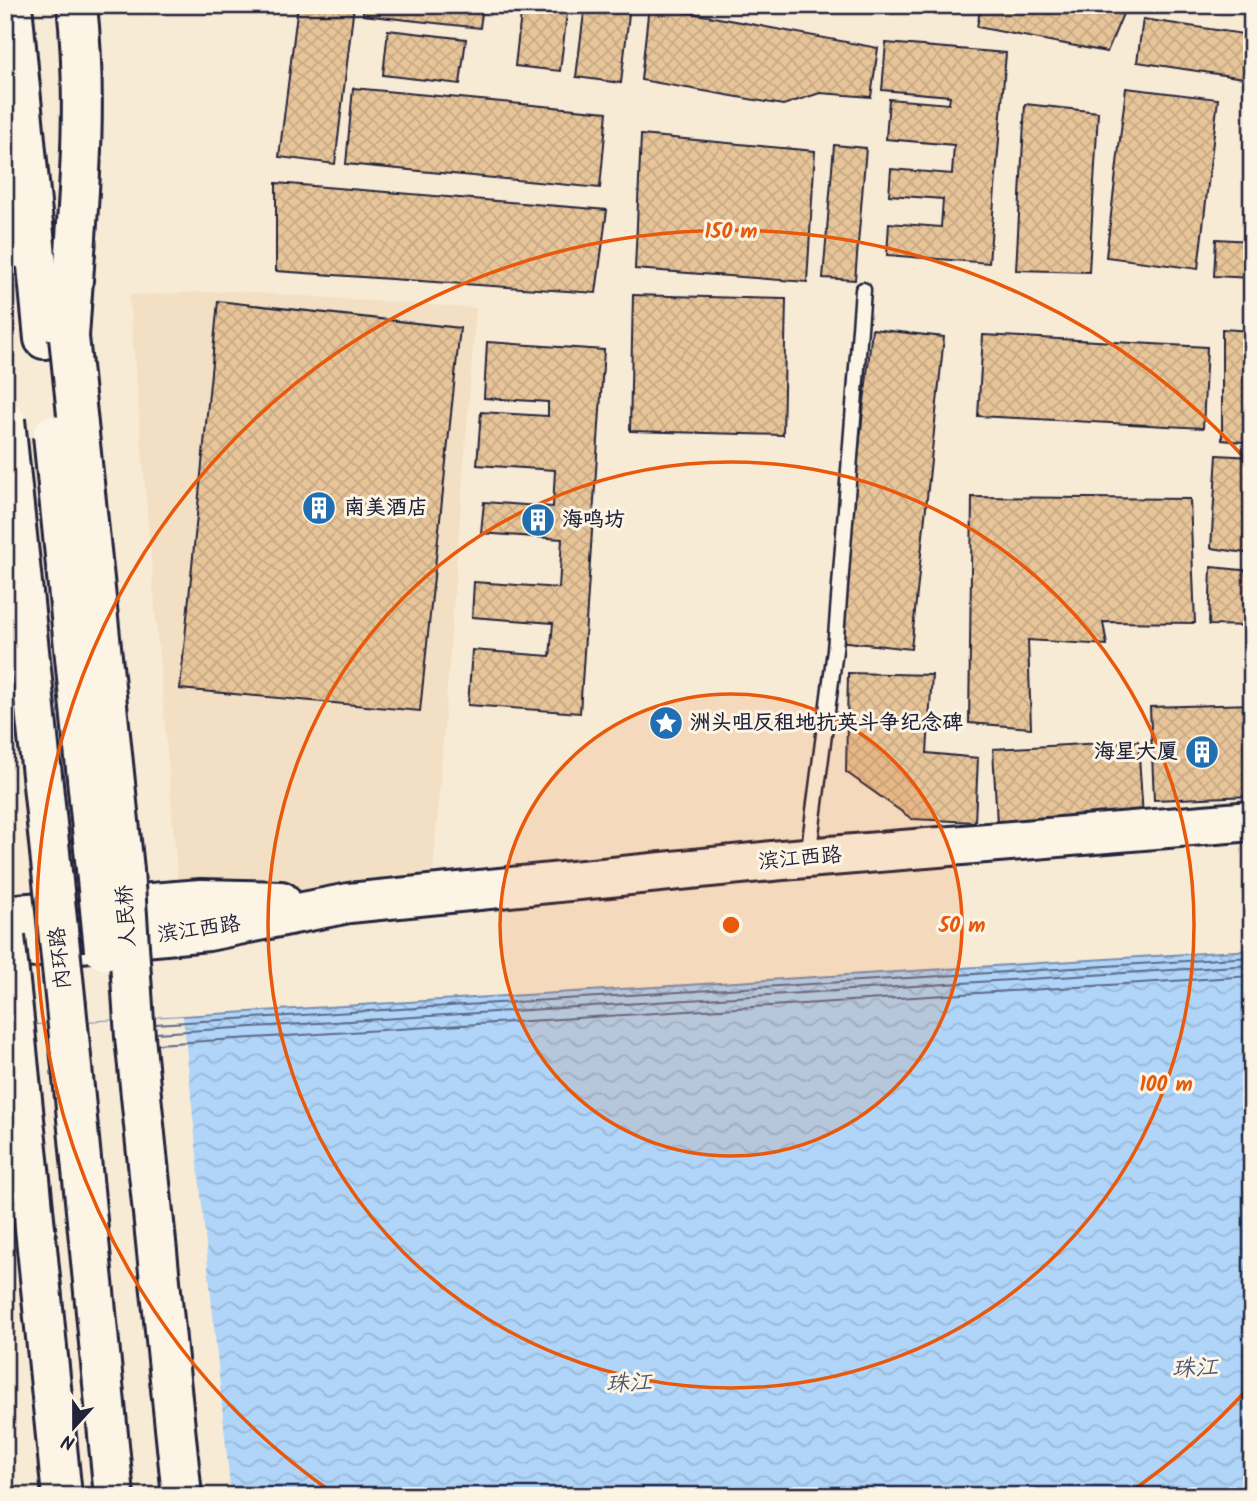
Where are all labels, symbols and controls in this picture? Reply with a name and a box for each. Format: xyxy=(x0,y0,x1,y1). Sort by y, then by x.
text: 150 m xyxy=(704,216,758,249)
building icon: 南美酒店 xyxy=(300,489,338,527)
place label: 南美酒店 xyxy=(344,492,428,525)
building icon: 海鸣坊 xyxy=(519,501,557,539)
place label: 海鸣坊 xyxy=(562,504,625,537)
place icon: 洲头咀反租地抗英斗争纪念碑 xyxy=(647,704,685,742)
place label: 洲头咀反租地抗英斗争纪念碑 xyxy=(690,707,963,740)
building icon: 海星大厦 xyxy=(1183,733,1221,771)
place label: 海星大厦 xyxy=(1094,736,1178,769)
street label: 滨江西路 xyxy=(757,839,843,879)
street label: 人民桥 xyxy=(108,883,146,949)
street label: 滨江西路 xyxy=(155,908,243,952)
text: 50 m xyxy=(938,910,985,943)
centre of rings xyxy=(719,913,743,937)
street label: 内环路 xyxy=(41,925,81,991)
text: 100 m xyxy=(1139,1069,1193,1102)
water label: 珠江 xyxy=(1171,1350,1220,1388)
water label: 珠江 xyxy=(605,1365,654,1403)
north arrow xyxy=(38,1392,108,1462)
text: N xyxy=(58,1425,80,1457)

